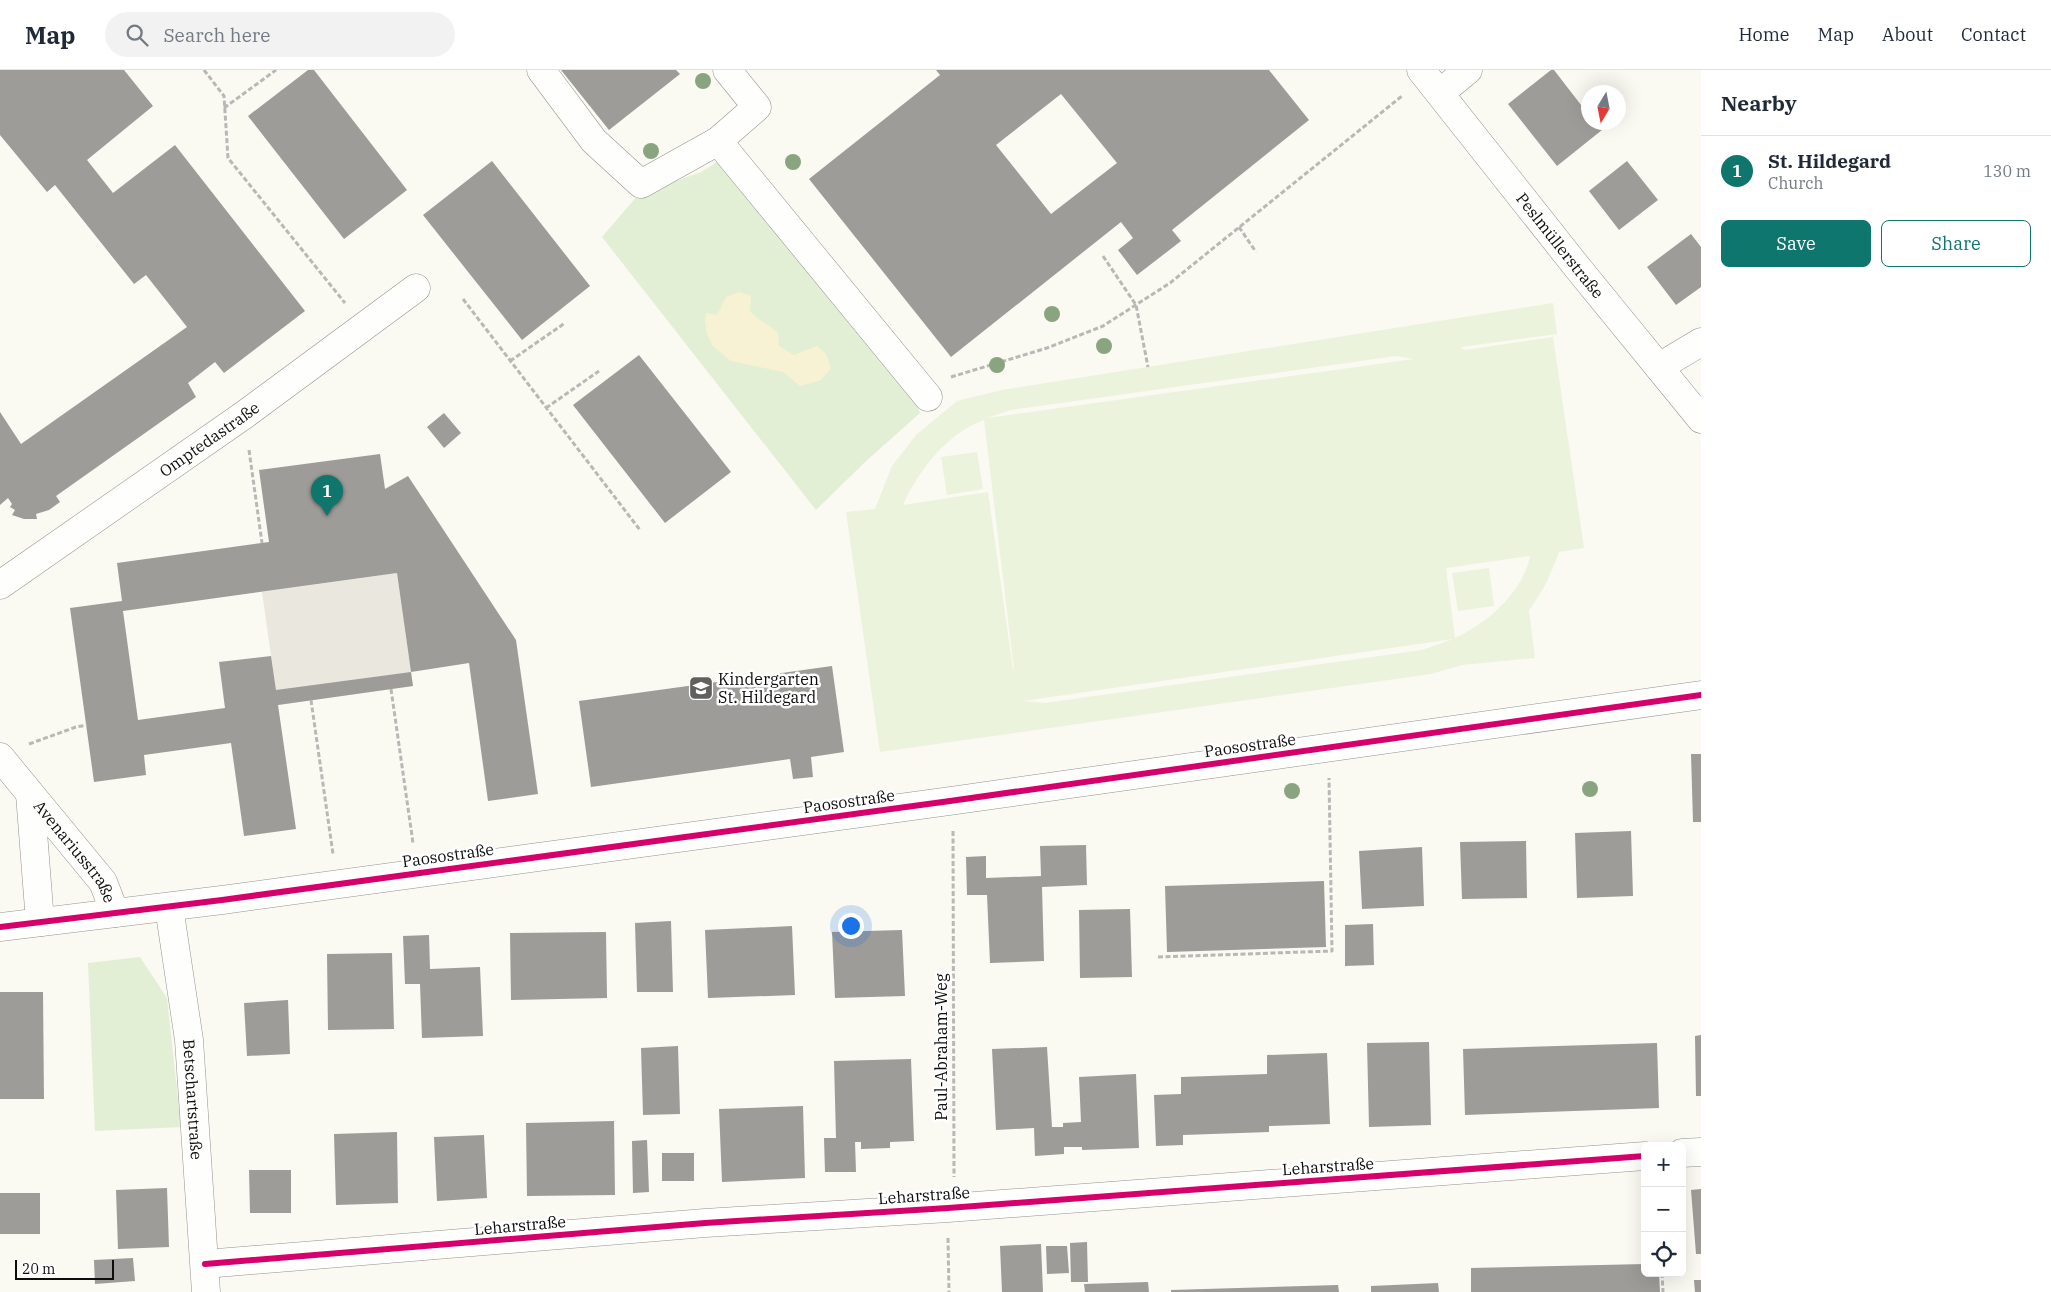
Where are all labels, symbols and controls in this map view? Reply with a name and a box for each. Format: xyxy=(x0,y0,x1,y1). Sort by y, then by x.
search box xyxy=(105,12,455,57)
text: Map xyxy=(25,19,75,51)
icon: search xyxy=(123,21,151,49)
text: Search here xyxy=(163,23,270,47)
text: Home xyxy=(1738,23,1790,46)
text: Map xyxy=(1818,23,1854,46)
text: About xyxy=(1882,23,1933,46)
text: Contact xyxy=(1961,23,2026,46)
north arrow xyxy=(1581,85,1626,130)
text: Nearby xyxy=(1721,89,1797,117)
text: St. Hildegard xyxy=(1768,149,1891,173)
text: 1 xyxy=(1732,161,1742,181)
text: 130 m xyxy=(1983,161,2031,181)
text: Church xyxy=(1768,173,1824,193)
street label: Peslmüllerstraße xyxy=(1512,189,1608,302)
button: Save xyxy=(1721,220,1871,267)
button: Share xyxy=(1881,220,2031,267)
street label: Omptedastraße xyxy=(155,397,263,481)
pin: 1 xyxy=(311,475,343,516)
place label: Kindergarten St. Hildegard xyxy=(718,669,819,707)
school or university icon: Kindergarten St. Hildegard xyxy=(688,675,714,701)
street label: Paosostraße xyxy=(1203,729,1297,761)
street label: Paosostraße xyxy=(802,785,896,817)
street label: Avenariusstraße xyxy=(30,796,120,905)
street label: Paosostraße xyxy=(401,839,495,871)
your location xyxy=(838,913,864,939)
street label: Paul-Abraham-Weg xyxy=(931,973,951,1121)
street label: Betschartstraße xyxy=(179,1038,207,1160)
map controls xyxy=(1641,1142,1686,1277)
button: + xyxy=(1641,1142,1686,1187)
street label: Leharstraße xyxy=(1281,1153,1375,1179)
street label: Leharstraße xyxy=(877,1182,971,1208)
button: − xyxy=(1641,1187,1686,1232)
street label: Leharstraße xyxy=(473,1211,567,1239)
button: locate xyxy=(1641,1232,1686,1277)
scale bar xyxy=(15,1257,114,1280)
text: 20 m xyxy=(22,1260,55,1278)

